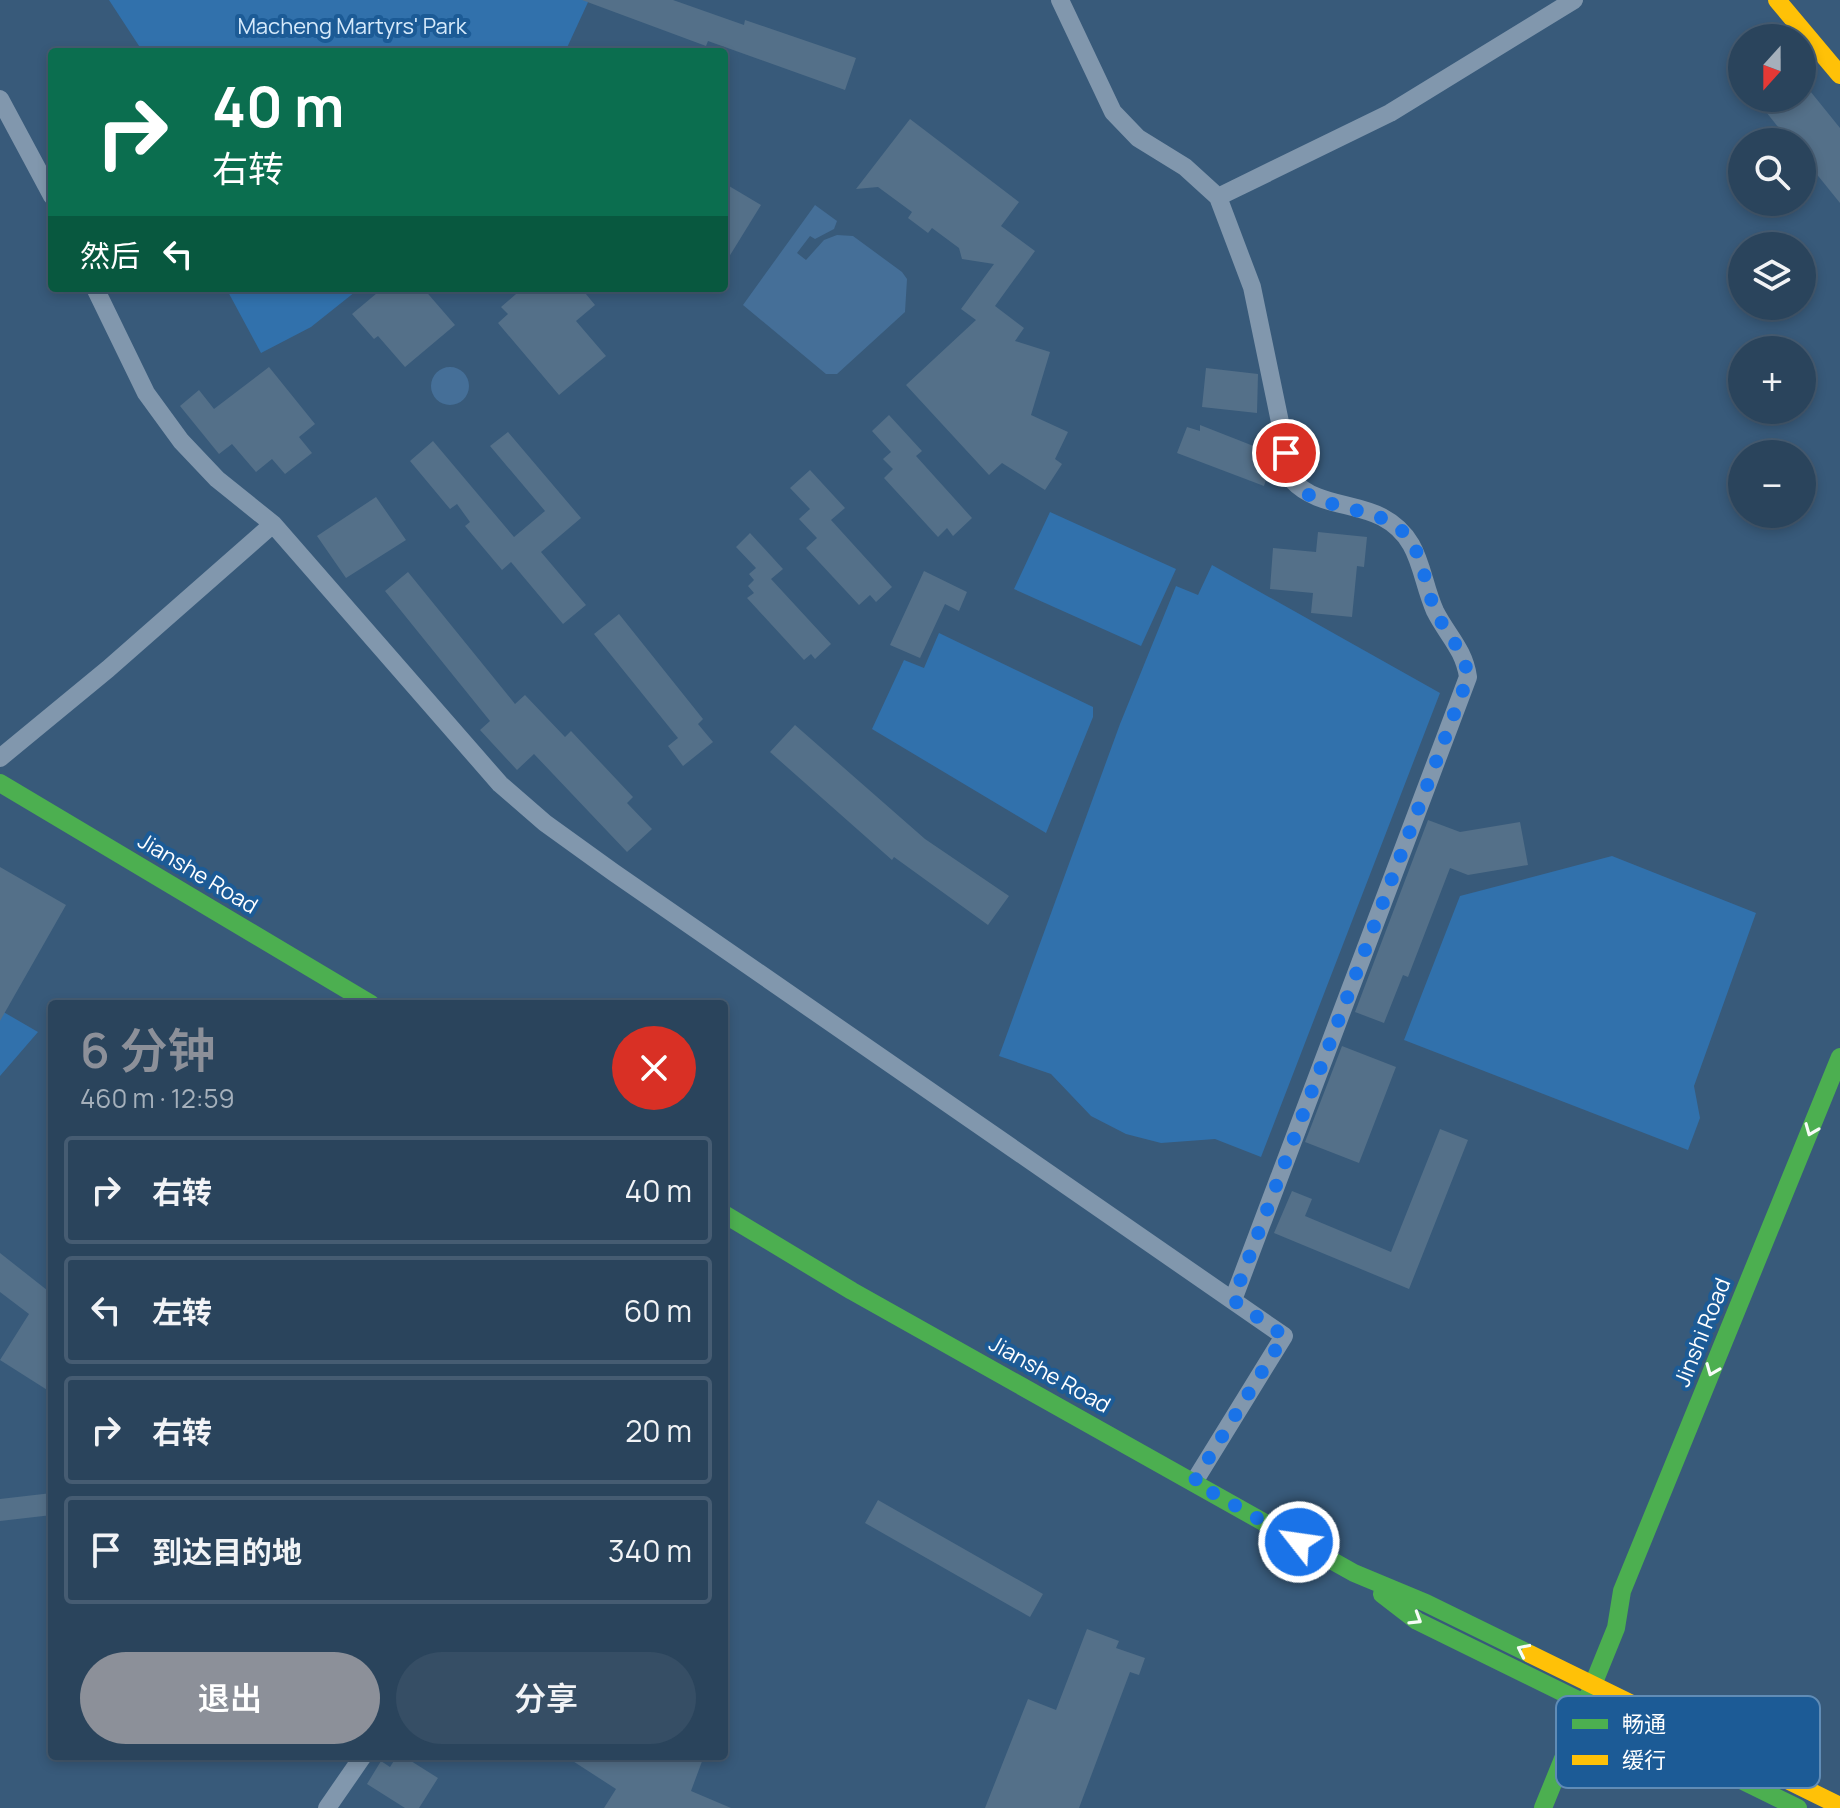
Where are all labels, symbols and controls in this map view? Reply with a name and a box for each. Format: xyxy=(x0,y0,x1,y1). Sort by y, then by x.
park label: Macheng Martyrs' Park xyxy=(237,11,468,41)
north arrow xyxy=(1728,24,1816,112)
map controls xyxy=(1728,24,1816,528)
text: 40 m xyxy=(212,67,344,144)
icon: right xyxy=(80,80,184,184)
button: search xyxy=(1728,128,1816,216)
text: 右转 xyxy=(212,144,284,193)
icon: left xyxy=(156,232,200,276)
button: layers xyxy=(1728,232,1816,320)
text: 然后 xyxy=(80,235,140,276)
button: + xyxy=(1728,336,1816,424)
pin xyxy=(1252,419,1320,487)
icon: arrive xyxy=(1264,431,1308,475)
button: − xyxy=(1728,440,1816,528)
street label: Jianshe Road xyxy=(133,825,263,921)
text: 6 分钟 xyxy=(80,1017,215,1082)
button: close xyxy=(612,1026,696,1110)
text: 460 m · 12:59 xyxy=(80,1080,235,1116)
one-way arrow xyxy=(1804,1122,1820,1136)
icon: right xyxy=(84,1168,128,1212)
text: 40 m xyxy=(625,1170,692,1211)
text: 右转 xyxy=(152,1171,212,1212)
street label: Jinshi Road xyxy=(1667,1273,1737,1391)
icon: left xyxy=(84,1288,128,1332)
text: 60 m xyxy=(624,1290,692,1331)
text: 左转 xyxy=(152,1291,212,1332)
street label: Jianshe Road xyxy=(984,1328,1116,1420)
one-way arrow xyxy=(1706,1362,1722,1376)
icon: right xyxy=(84,1408,128,1452)
text: 20 m xyxy=(625,1410,692,1451)
text: 右转 xyxy=(152,1411,212,1452)
position arrow xyxy=(1257,1500,1341,1584)
icon: arrive xyxy=(84,1528,128,1572)
text: 340 m xyxy=(608,1530,692,1571)
text: 到达目的地 xyxy=(152,1531,302,1572)
one-way arrow xyxy=(1407,1610,1422,1625)
one-way arrow xyxy=(1516,1644,1531,1660)
button: 退出 xyxy=(80,1652,380,1744)
button: 分享 xyxy=(396,1652,696,1744)
legend xyxy=(1556,1696,1820,1788)
text: 畅通 xyxy=(1622,1709,1666,1739)
text: 缓行 xyxy=(1622,1745,1666,1775)

